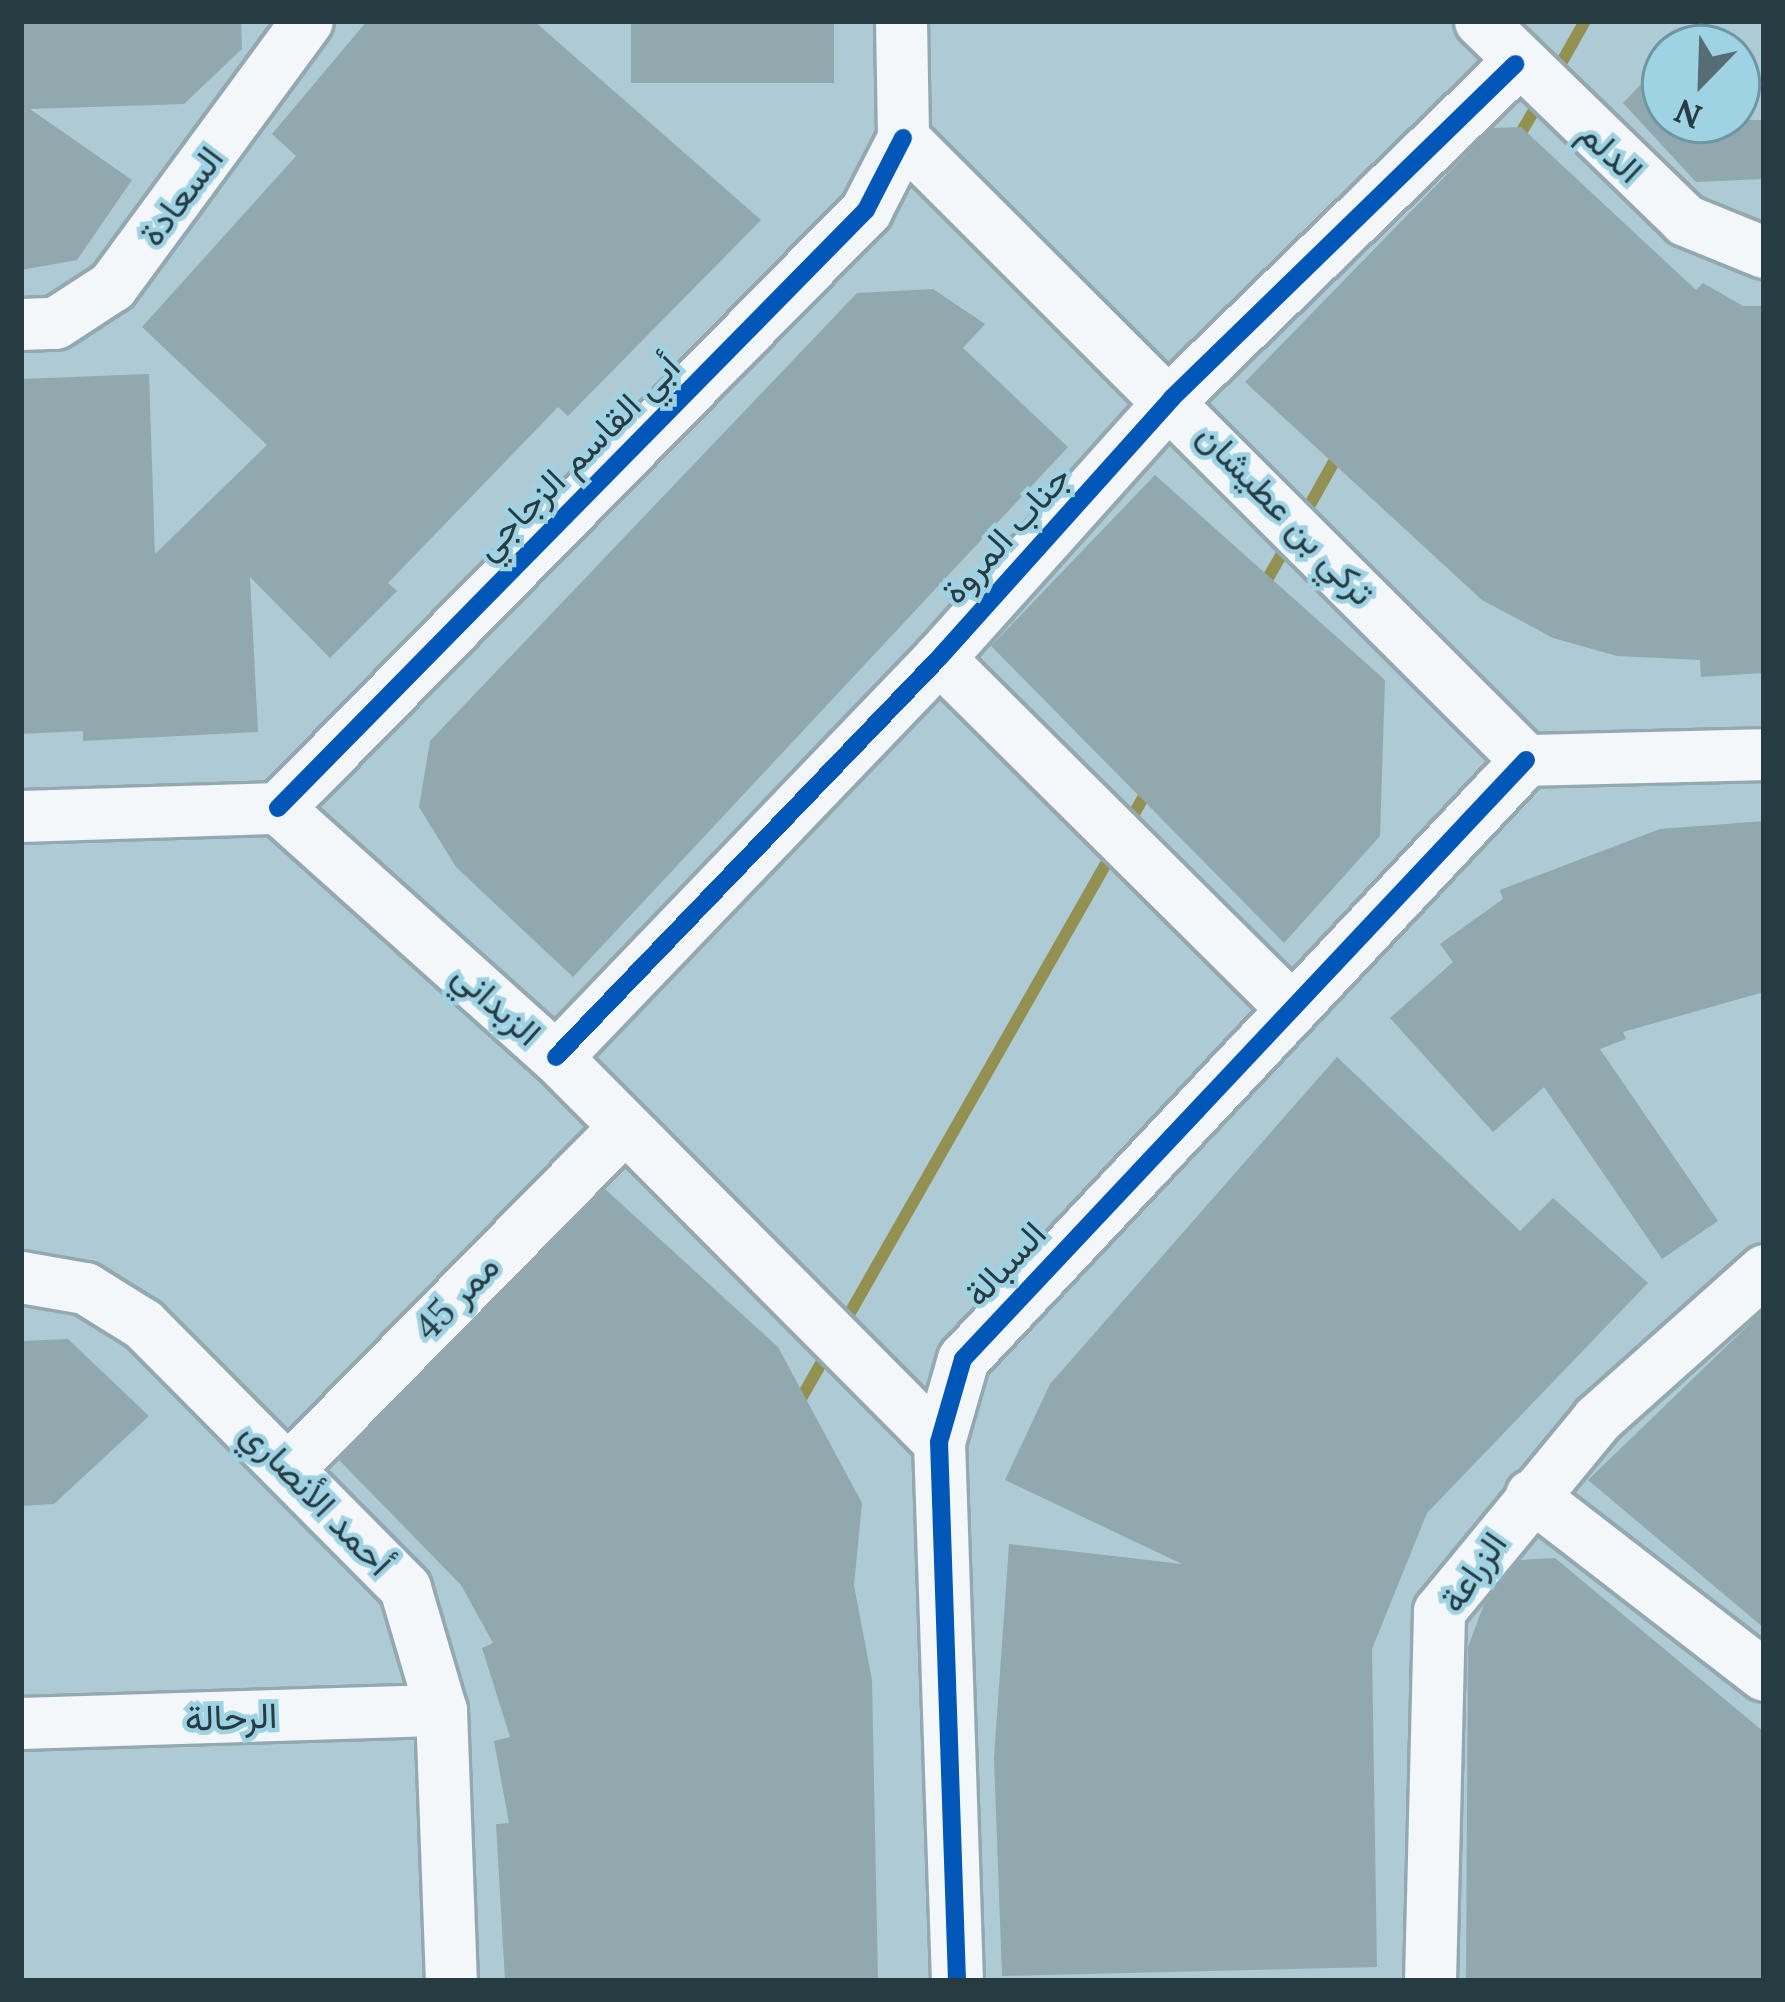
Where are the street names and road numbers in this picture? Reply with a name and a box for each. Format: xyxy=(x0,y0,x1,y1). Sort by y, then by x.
street label: الدلم xyxy=(1570,112,1652,192)
street label: السعادة xyxy=(130,138,232,254)
street label: أبي القاسم الزجاجي xyxy=(465,345,689,569)
street label: تركي بن عطيشان xyxy=(1188,414,1384,614)
street label: جناب المروة xyxy=(932,456,1080,612)
street label: الزبداني xyxy=(444,953,550,1055)
street label: السبالة xyxy=(955,1213,1055,1315)
street label: ممر 45 xyxy=(406,1245,508,1349)
street label: أحمد الأنصاري xyxy=(232,1411,402,1585)
street label: الزراعة xyxy=(1430,1524,1516,1620)
street label: الرحالة xyxy=(184,1694,278,1740)

